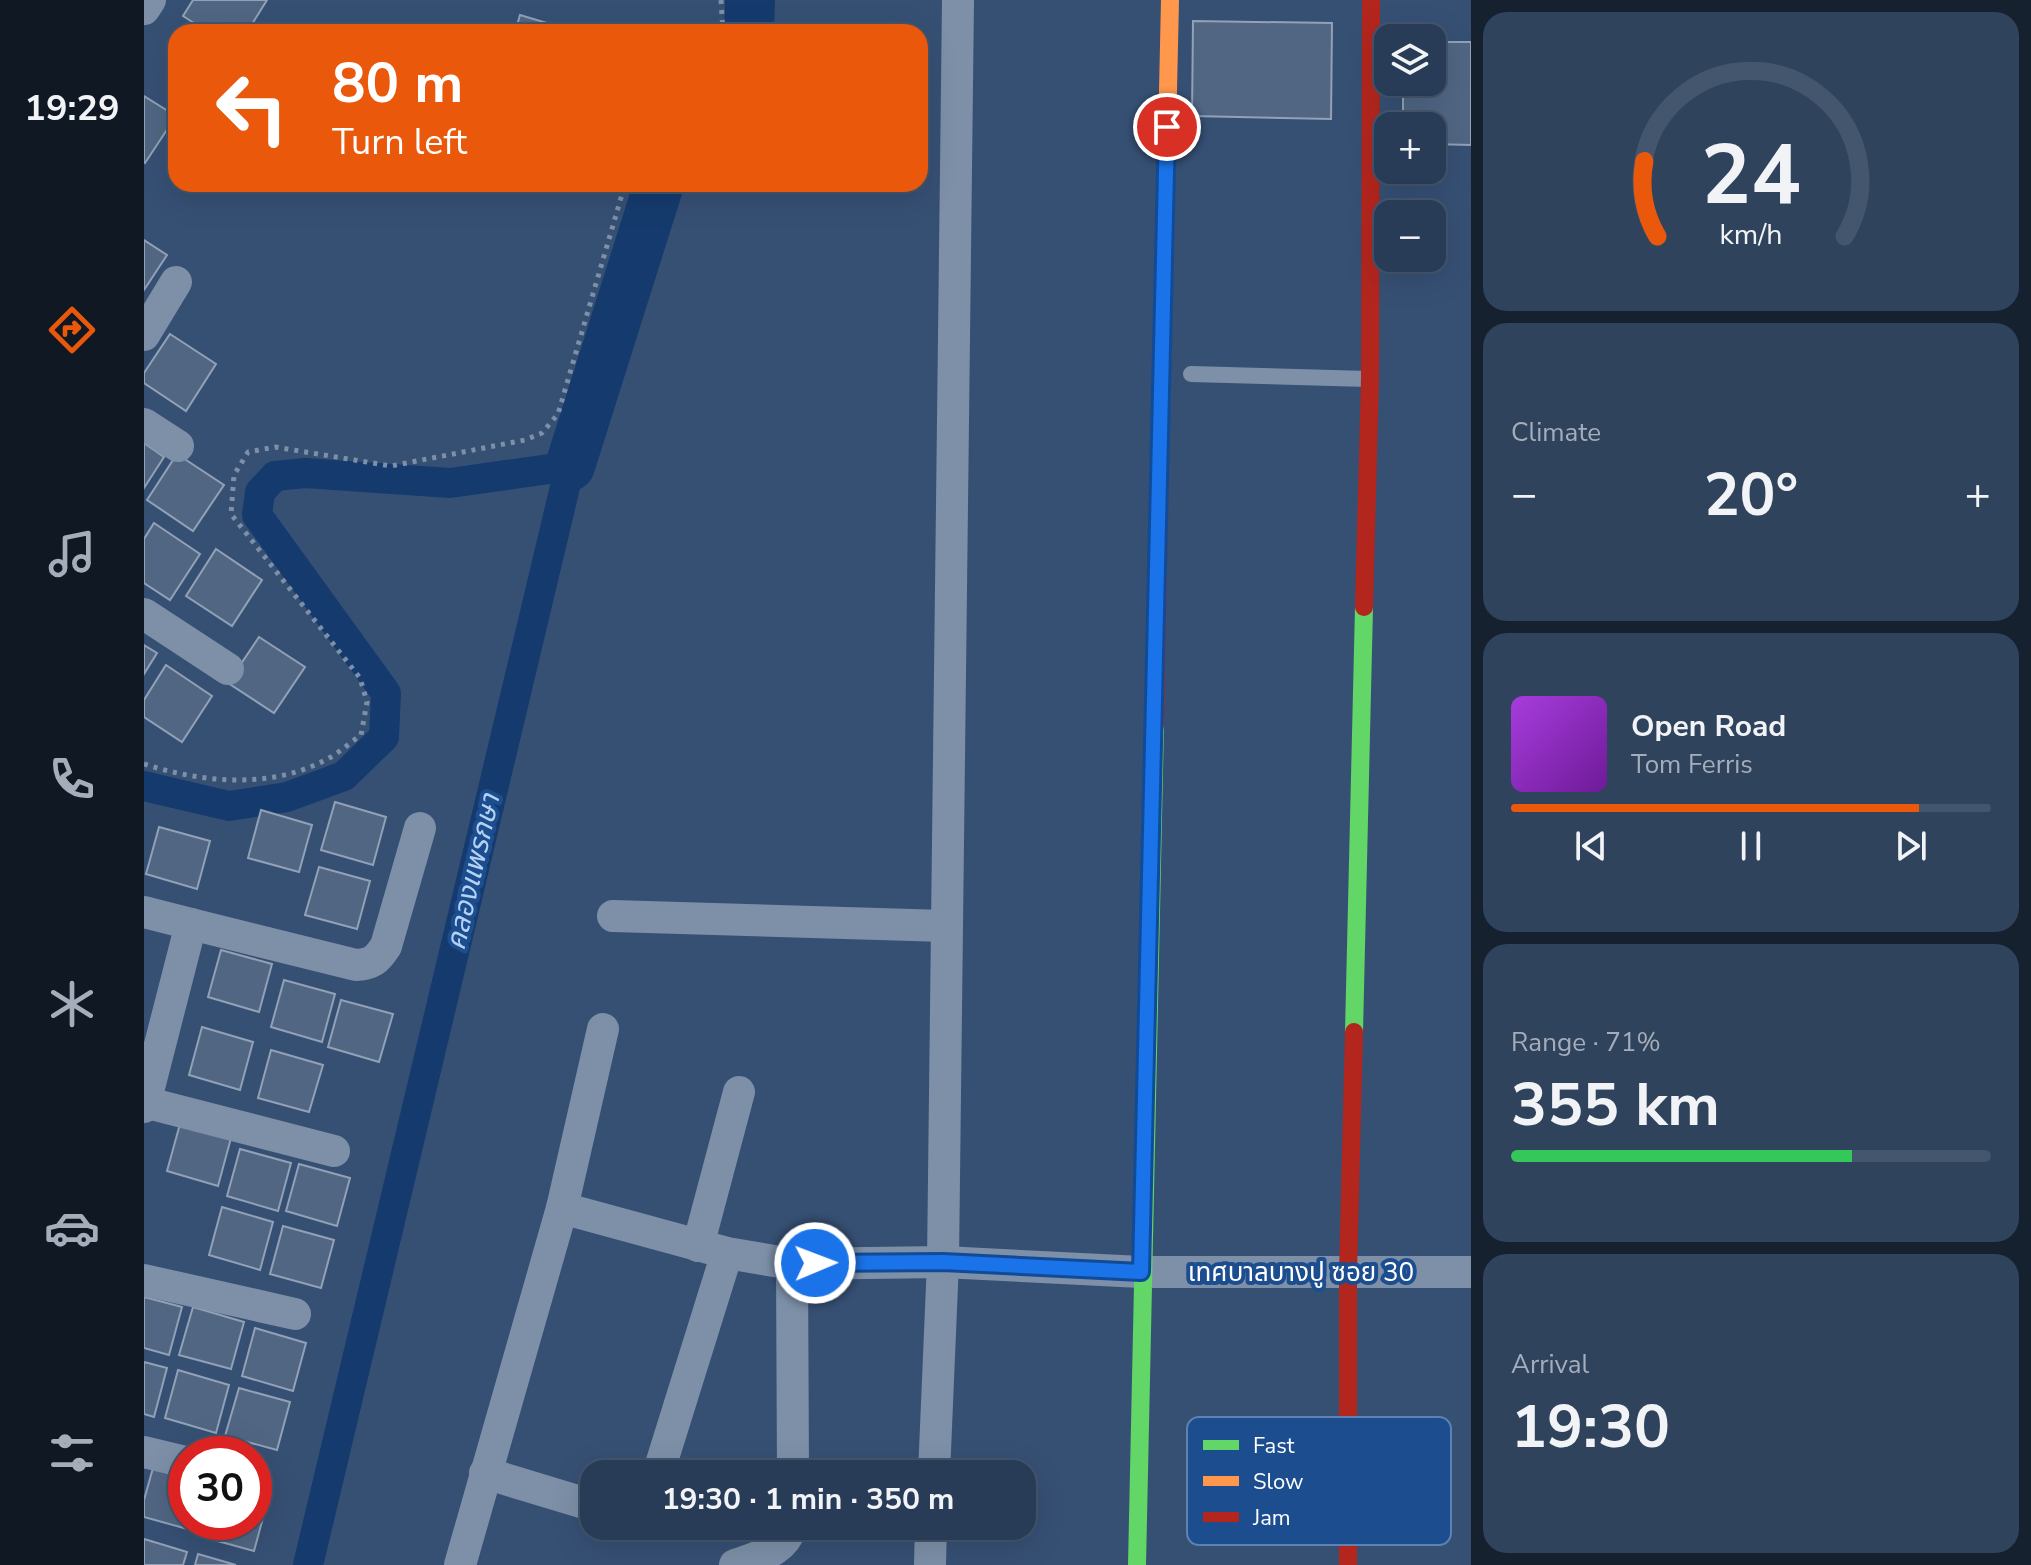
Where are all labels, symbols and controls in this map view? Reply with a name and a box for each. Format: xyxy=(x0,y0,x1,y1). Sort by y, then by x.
map controls xyxy=(1374,24,1446,272)
button: layers xyxy=(1374,24,1446,96)
text: 80 m xyxy=(332,45,463,122)
icon: left xyxy=(200,56,304,160)
text: 19:29 xyxy=(24,84,120,133)
pin xyxy=(1133,93,1201,161)
icon: arrive xyxy=(1145,105,1189,149)
button: + xyxy=(1374,112,1446,184)
text: Turn left xyxy=(332,118,467,167)
text: 24 xyxy=(1701,119,1801,232)
button: − xyxy=(1374,200,1446,272)
text: km/h xyxy=(1720,215,1782,254)
icon: directions xyxy=(44,302,100,358)
text: Climate xyxy=(1511,415,1601,450)
text: 20° xyxy=(1704,454,1798,536)
text: − xyxy=(1511,465,1537,525)
text: + xyxy=(1965,465,1991,525)
icon: music xyxy=(44,526,100,582)
text: Open Road xyxy=(1631,706,1786,747)
text: Tom Ferris xyxy=(1631,747,1753,782)
icon: phone xyxy=(44,751,100,807)
water label: คลองแพรกษา xyxy=(437,789,510,954)
icon: previous xyxy=(1569,824,1613,868)
icon: pause xyxy=(1729,824,1773,868)
icon: next xyxy=(1889,824,1933,868)
icon: climate xyxy=(44,976,100,1032)
text: Range · 71% xyxy=(1511,1025,1661,1060)
text: 355 km xyxy=(1511,1064,1720,1146)
icon: car xyxy=(44,1200,100,1256)
position arrow xyxy=(773,1221,857,1305)
street label: เทศบาลบางปู ซอย 30 xyxy=(1188,1255,1414,1290)
text: Arrival xyxy=(1511,1347,1589,1382)
text: 19:30 xyxy=(1511,1386,1670,1468)
legend xyxy=(1187,1417,1451,1545)
icon: filters xyxy=(44,1425,100,1481)
text: Fast xyxy=(1253,1431,1295,1461)
speed limit sign: 30 xyxy=(168,1436,272,1540)
text: Slow xyxy=(1253,1467,1304,1497)
text: 19:30 · 1 min · 350 m xyxy=(662,1479,954,1520)
text: Jam xyxy=(1252,1503,1291,1533)

